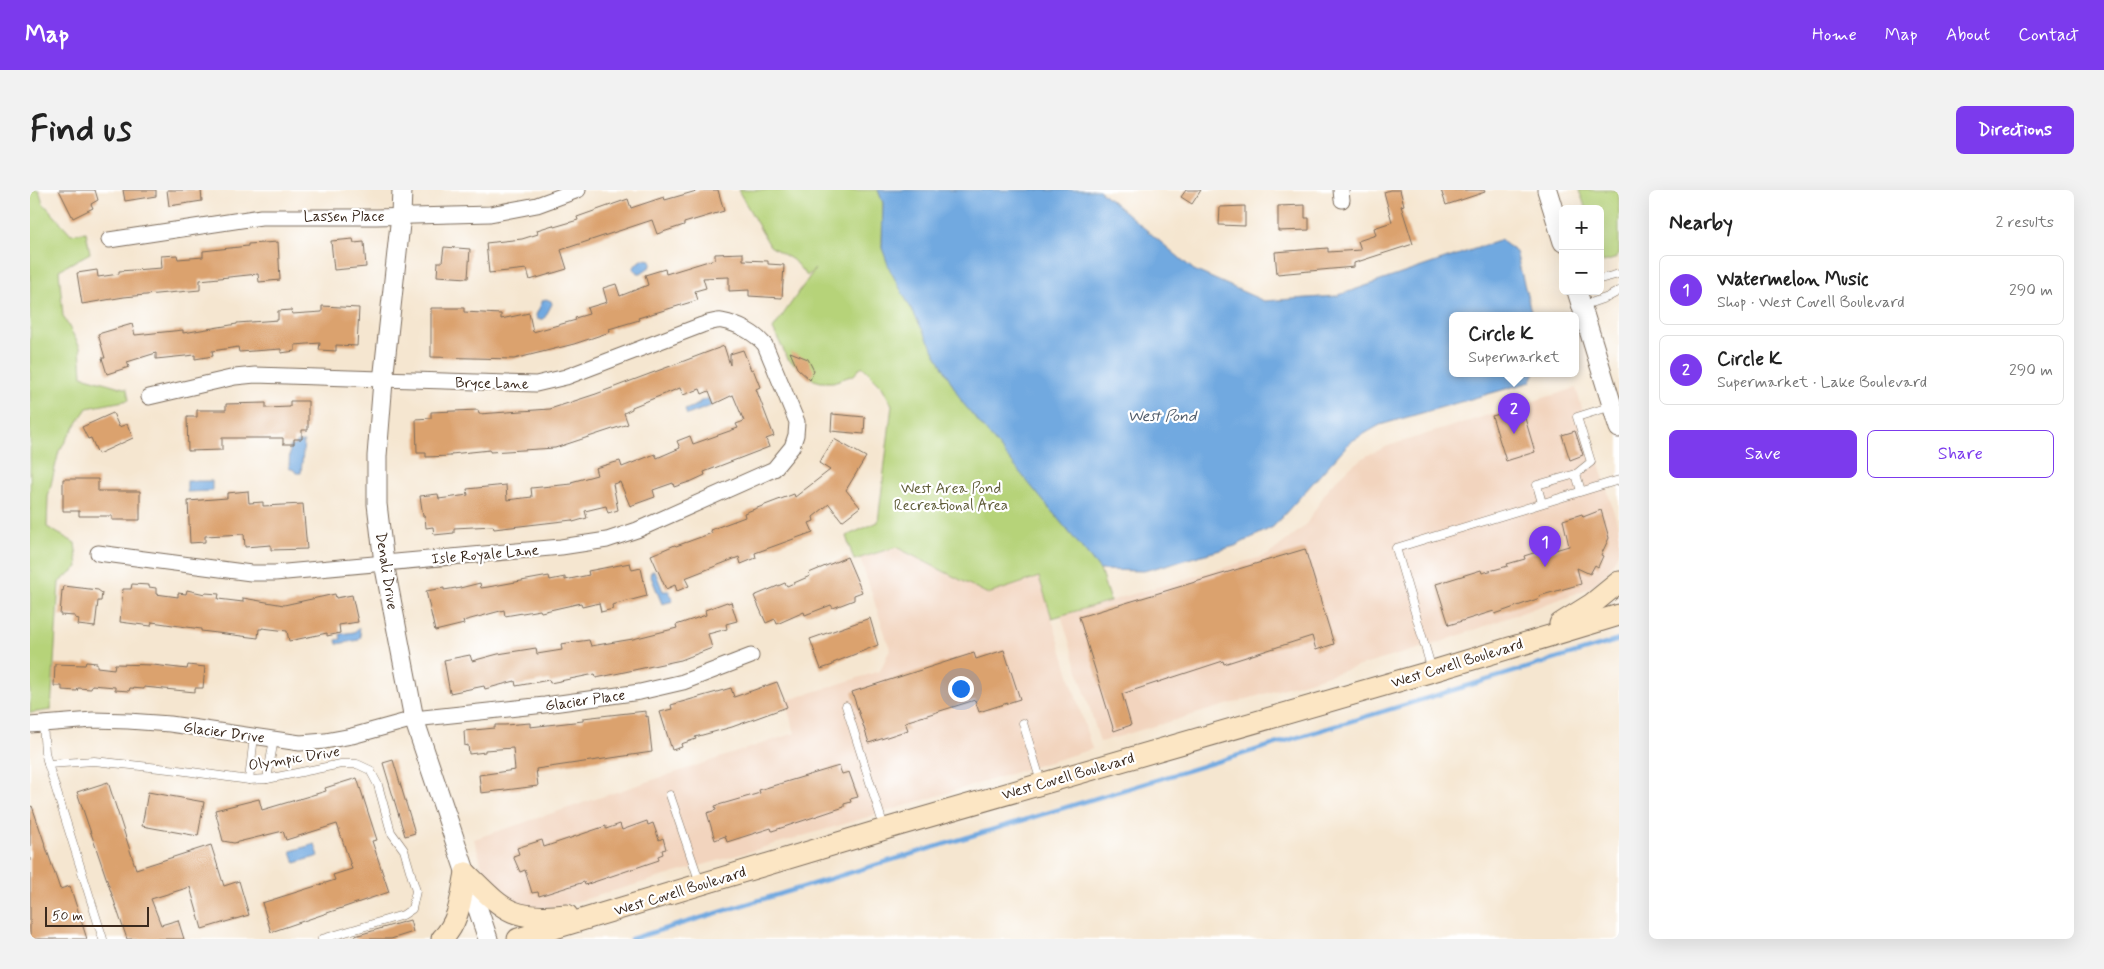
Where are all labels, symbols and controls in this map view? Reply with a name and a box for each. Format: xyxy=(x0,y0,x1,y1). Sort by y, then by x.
text: Map xyxy=(25,20,69,51)
text: Home xyxy=(1812,23,1857,47)
text: Map xyxy=(1885,23,1918,47)
text: About xyxy=(1946,23,1990,47)
text: Contact xyxy=(2018,23,2079,47)
button: Directions xyxy=(1956,106,2074,154)
text: Find us xyxy=(30,107,132,153)
map controls xyxy=(1559,205,1604,295)
button: + xyxy=(1559,205,1604,250)
street label: Lassen Place xyxy=(304,207,385,227)
text: Nearby xyxy=(1669,209,1733,237)
text: 2 results xyxy=(1996,212,2054,233)
button: − xyxy=(1559,250,1604,295)
text: Watermelon Music xyxy=(1717,267,1869,292)
text: 1 xyxy=(1682,280,1690,301)
text: 290 m xyxy=(2009,280,2053,301)
text: Shop · West Covell Boulevard xyxy=(1717,292,1905,313)
popup xyxy=(1449,312,1579,377)
text: Circle K xyxy=(1468,322,1533,347)
text: Supermarket xyxy=(1468,347,1560,368)
text: Circle K xyxy=(1717,347,1782,372)
text: 2 xyxy=(1682,360,1690,381)
text: 290 m xyxy=(2009,360,2053,381)
text: Supermarket · Lake Boulevard xyxy=(1717,372,1927,393)
street label: Bryce Lane xyxy=(455,373,529,395)
pin: 2 xyxy=(1498,393,1530,434)
water label: West Pond xyxy=(1128,406,1198,427)
button: Save xyxy=(1669,430,1857,478)
button: Share xyxy=(1867,430,2054,478)
park label: West Area Pond Recreational Area xyxy=(894,479,1008,516)
pin: 1 xyxy=(1529,526,1561,567)
street label: Denali Drive xyxy=(370,531,402,612)
street label: Isle Royale Lane xyxy=(431,540,540,570)
street label: West Covell Boulevard xyxy=(1389,634,1526,694)
your location xyxy=(948,676,974,702)
street label: Glacier Place xyxy=(544,685,627,717)
street label: Glacier Drive xyxy=(182,717,266,749)
street label: Olympic Drive xyxy=(247,742,342,776)
street label: West Covell Boulevard xyxy=(1000,748,1137,805)
street label: West Covell Boulevard xyxy=(612,862,749,922)
scale bar xyxy=(45,904,149,927)
text: 50 m xyxy=(52,907,83,925)

